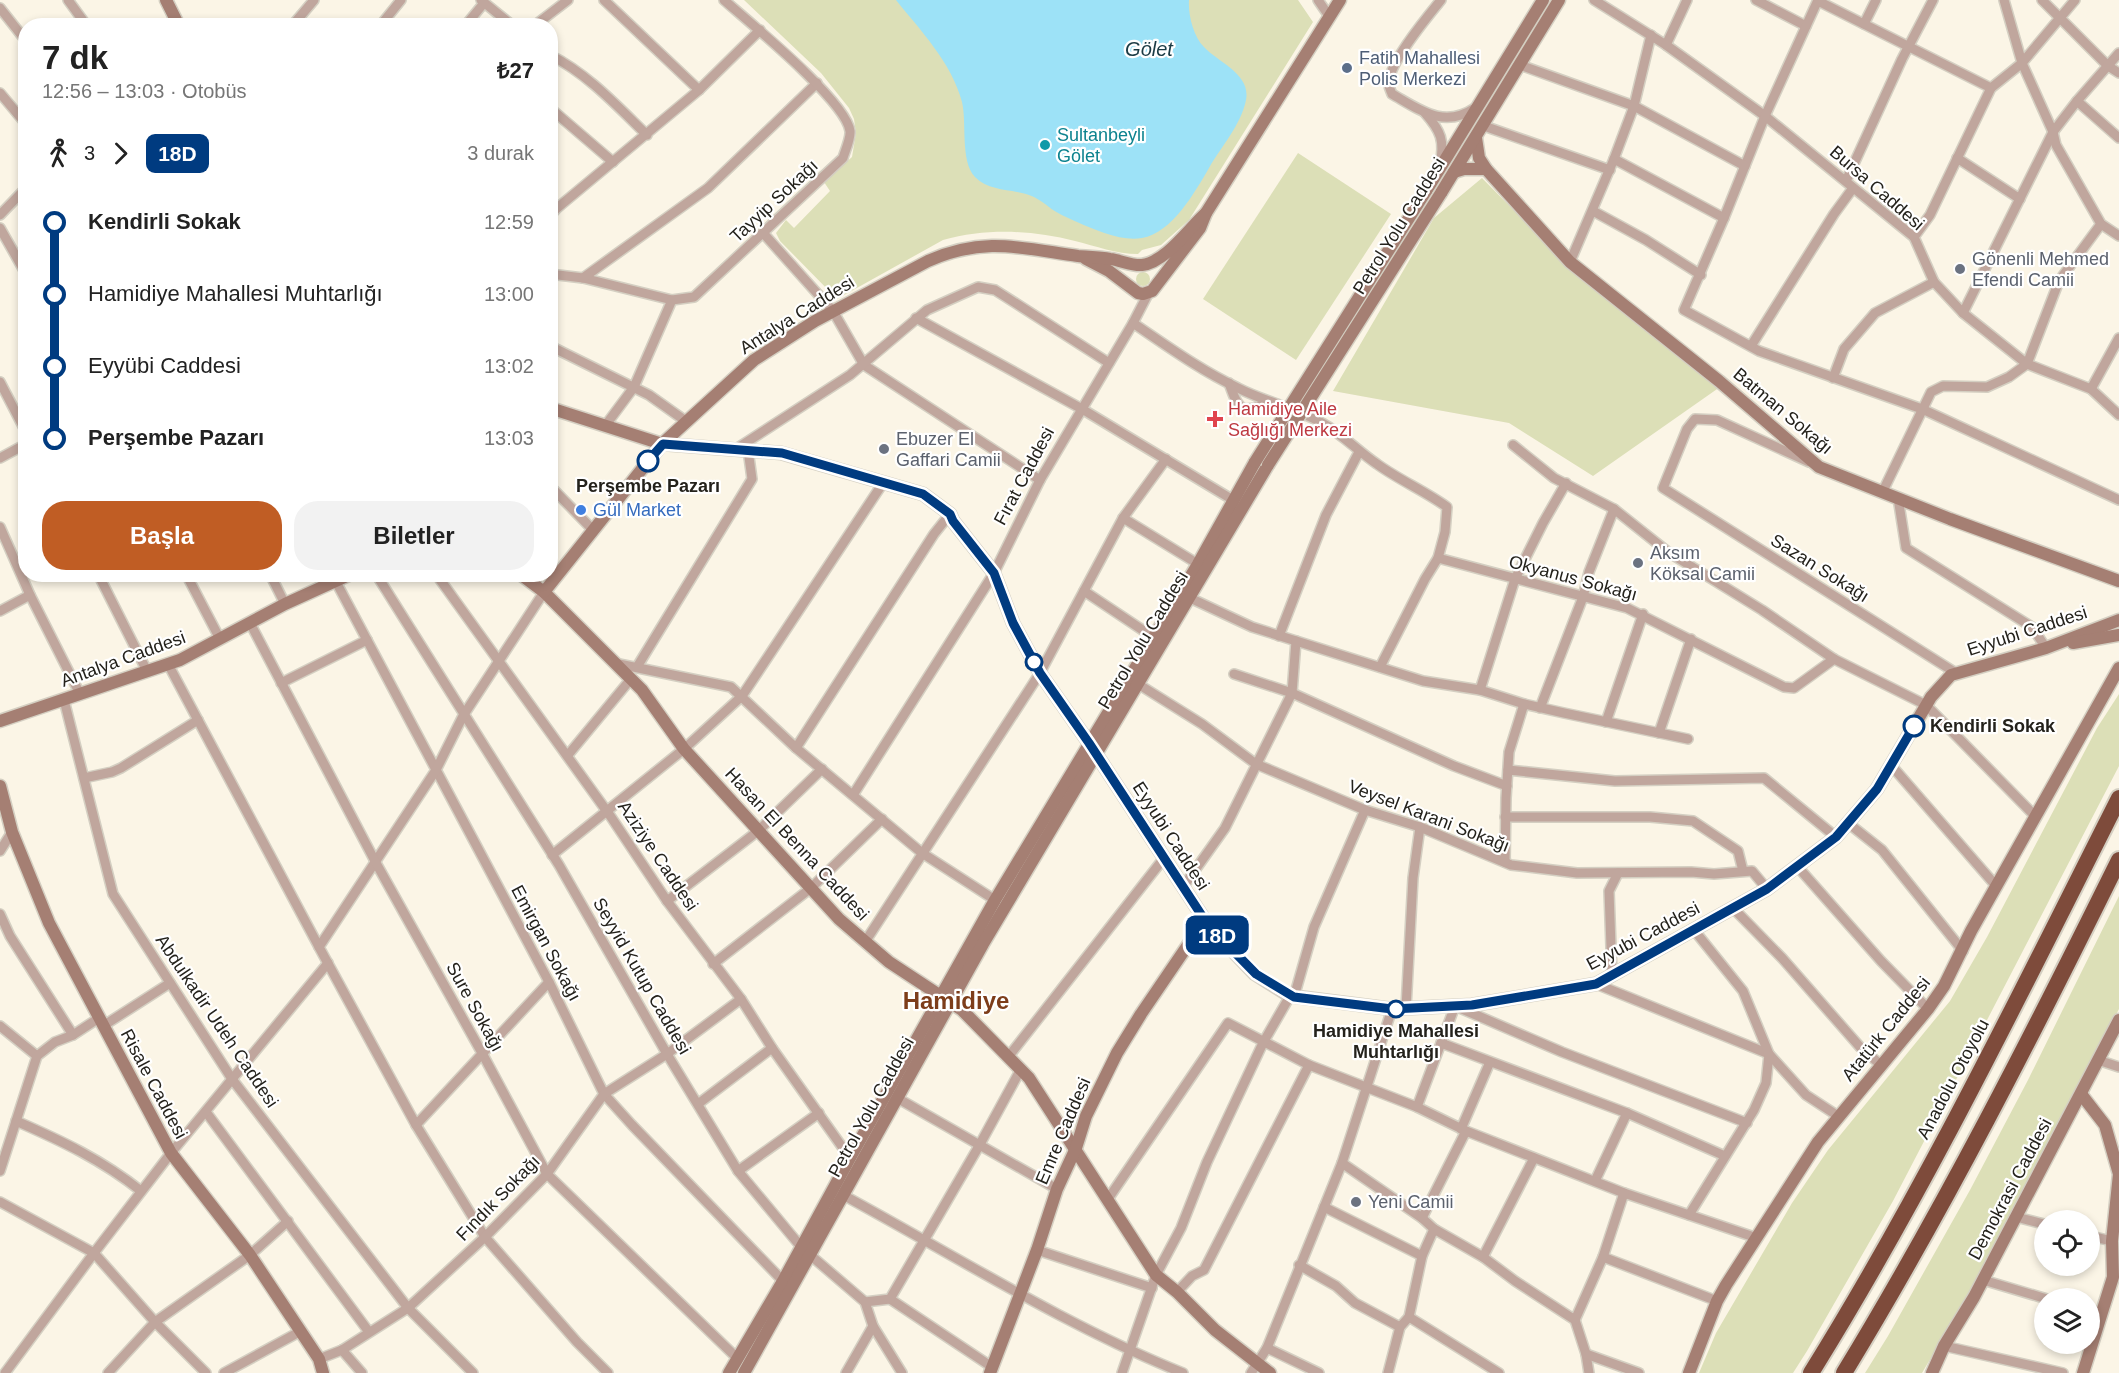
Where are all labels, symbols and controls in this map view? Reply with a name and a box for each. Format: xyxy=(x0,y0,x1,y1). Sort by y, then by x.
water label: Gölet xyxy=(1125,38,1174,60)
text: 7 dk xyxy=(42,39,108,76)
place label: Fatih Mahallesi Polis Merkezi xyxy=(1359,48,1480,89)
text: ₺27 xyxy=(497,58,534,83)
marker: Fatih Mahallesi Polis Merkezi xyxy=(1340,61,1354,75)
text: 12:56 – 13:03 · Otobüs xyxy=(42,80,247,102)
place label: Sultanbeyli Gölet xyxy=(1057,125,1145,166)
icon: walk xyxy=(42,137,75,170)
icon: forward xyxy=(104,137,137,170)
marker: Sultanbeyli Gölet xyxy=(1038,138,1052,152)
text: 3 xyxy=(84,142,95,164)
text: 18D xyxy=(158,142,197,165)
text: 3 durak xyxy=(467,142,534,164)
street label: Bursa Caddesi xyxy=(1826,142,1928,234)
street label: Petrol Yolu Caddesi xyxy=(1349,154,1449,298)
street label: Tayyip Sokağı xyxy=(726,155,822,247)
text: Kendirli Sokak xyxy=(88,209,241,234)
text: 12:59 xyxy=(484,211,534,233)
place label: Gönenli Mehmed Efendi Camii xyxy=(1972,249,2109,290)
marker: Gönenli Mehmed Efendi Camii xyxy=(1953,262,1967,276)
street label: Antalya Caddesi xyxy=(736,272,858,358)
text: Hamidiye Mahallesi Muhtarlığı xyxy=(88,281,383,306)
text: 13:00 xyxy=(484,283,534,305)
text: Eyyübi Caddesi xyxy=(88,353,241,378)
text: 13:02 xyxy=(484,355,534,377)
street label: Batman Sokağı xyxy=(1729,364,1837,458)
place label: Hamidiye Aile Sağlığı Merkezi xyxy=(1228,399,1352,440)
marker: Hamidiye Aile Sağlığı Merkezi xyxy=(1206,410,1224,428)
street label: Fırat Caddesi xyxy=(990,424,1058,528)
text: Perşembe Pazarı xyxy=(88,425,264,450)
text: 13:03 xyxy=(484,427,534,449)
place label: Ebuzer El Gaffari Camii xyxy=(896,429,1001,470)
marker: Ebuzer El Gaffari Camii xyxy=(877,442,891,456)
marker: Perşembe Pazarı xyxy=(637,450,659,472)
place label: Perşembe Pazarı xyxy=(576,476,720,496)
place label: Gül Market xyxy=(593,500,681,520)
button: Başla xyxy=(42,501,282,570)
button: Biletler xyxy=(294,501,534,570)
marker: Gül Market xyxy=(574,503,588,517)
street label: Sazan Sokağı xyxy=(1767,530,1873,606)
place label: Aksım Köksal Camii xyxy=(1650,543,1755,584)
street label: Okyanus Sokağı xyxy=(1507,551,1639,605)
marker: Aksım Köksal Camii xyxy=(1631,556,1645,570)
street label: Petrol Yolu Caddesi xyxy=(1094,568,1192,712)
street label: Eyyubi Caddesi xyxy=(1964,602,2090,660)
street label: Antalya Caddesi xyxy=(58,627,188,691)
unlabelled marker xyxy=(1025,653,1043,671)
marker: Kendirli Sokak xyxy=(1903,715,1925,737)
place label: Kendirli Sokak xyxy=(1930,716,2056,736)
street label: Hasan El Benna Caddesi xyxy=(721,764,873,924)
street label: Veysel Karani Sokağı xyxy=(1346,776,1512,856)
street label: Eyyubi Caddesi xyxy=(1129,778,1213,894)
street label: Aziziye Caddesi xyxy=(614,797,702,915)
street label: Emirgan Sokağı xyxy=(507,882,585,1004)
street label: Seyyid Kutup Caddesi xyxy=(589,894,695,1058)
street label: Eyyubi Caddesi xyxy=(1583,898,1703,974)
line badge: 18D xyxy=(1182,916,1252,954)
text: 18D xyxy=(1198,924,1236,947)
street label: Abdulkadir Udeh Caddesi xyxy=(152,931,282,1111)
street label: Sure Sokağı xyxy=(442,959,508,1055)
street label: Atatürk Caddesi xyxy=(1838,973,1934,1085)
district label: Hamidiye xyxy=(903,987,1009,1014)
marker: Hamidiye Mahallesi Muhtarlığı xyxy=(1387,1000,1405,1018)
street label: Anadolu Otoyolu xyxy=(1913,1016,1993,1142)
place label: Hamidiye Mahallesi Muhtarlığı xyxy=(1313,1021,1479,1062)
street label: Risale Caddesi xyxy=(117,1026,191,1142)
street label: Petrol Yolu Caddesi xyxy=(824,1033,918,1181)
street label: Emre Caddesi xyxy=(1032,1075,1094,1187)
street label: Demokrasi Caddesi xyxy=(1964,1115,2056,1263)
street label: Fındık Sokağı xyxy=(452,1151,544,1245)
place label: Yeni Camii xyxy=(1368,1192,1453,1212)
marker: Yeni Camii xyxy=(1349,1195,1363,1209)
map controls xyxy=(2034,1210,2100,1354)
button: locate xyxy=(2034,1210,2100,1276)
button: layers xyxy=(2034,1288,2100,1354)

